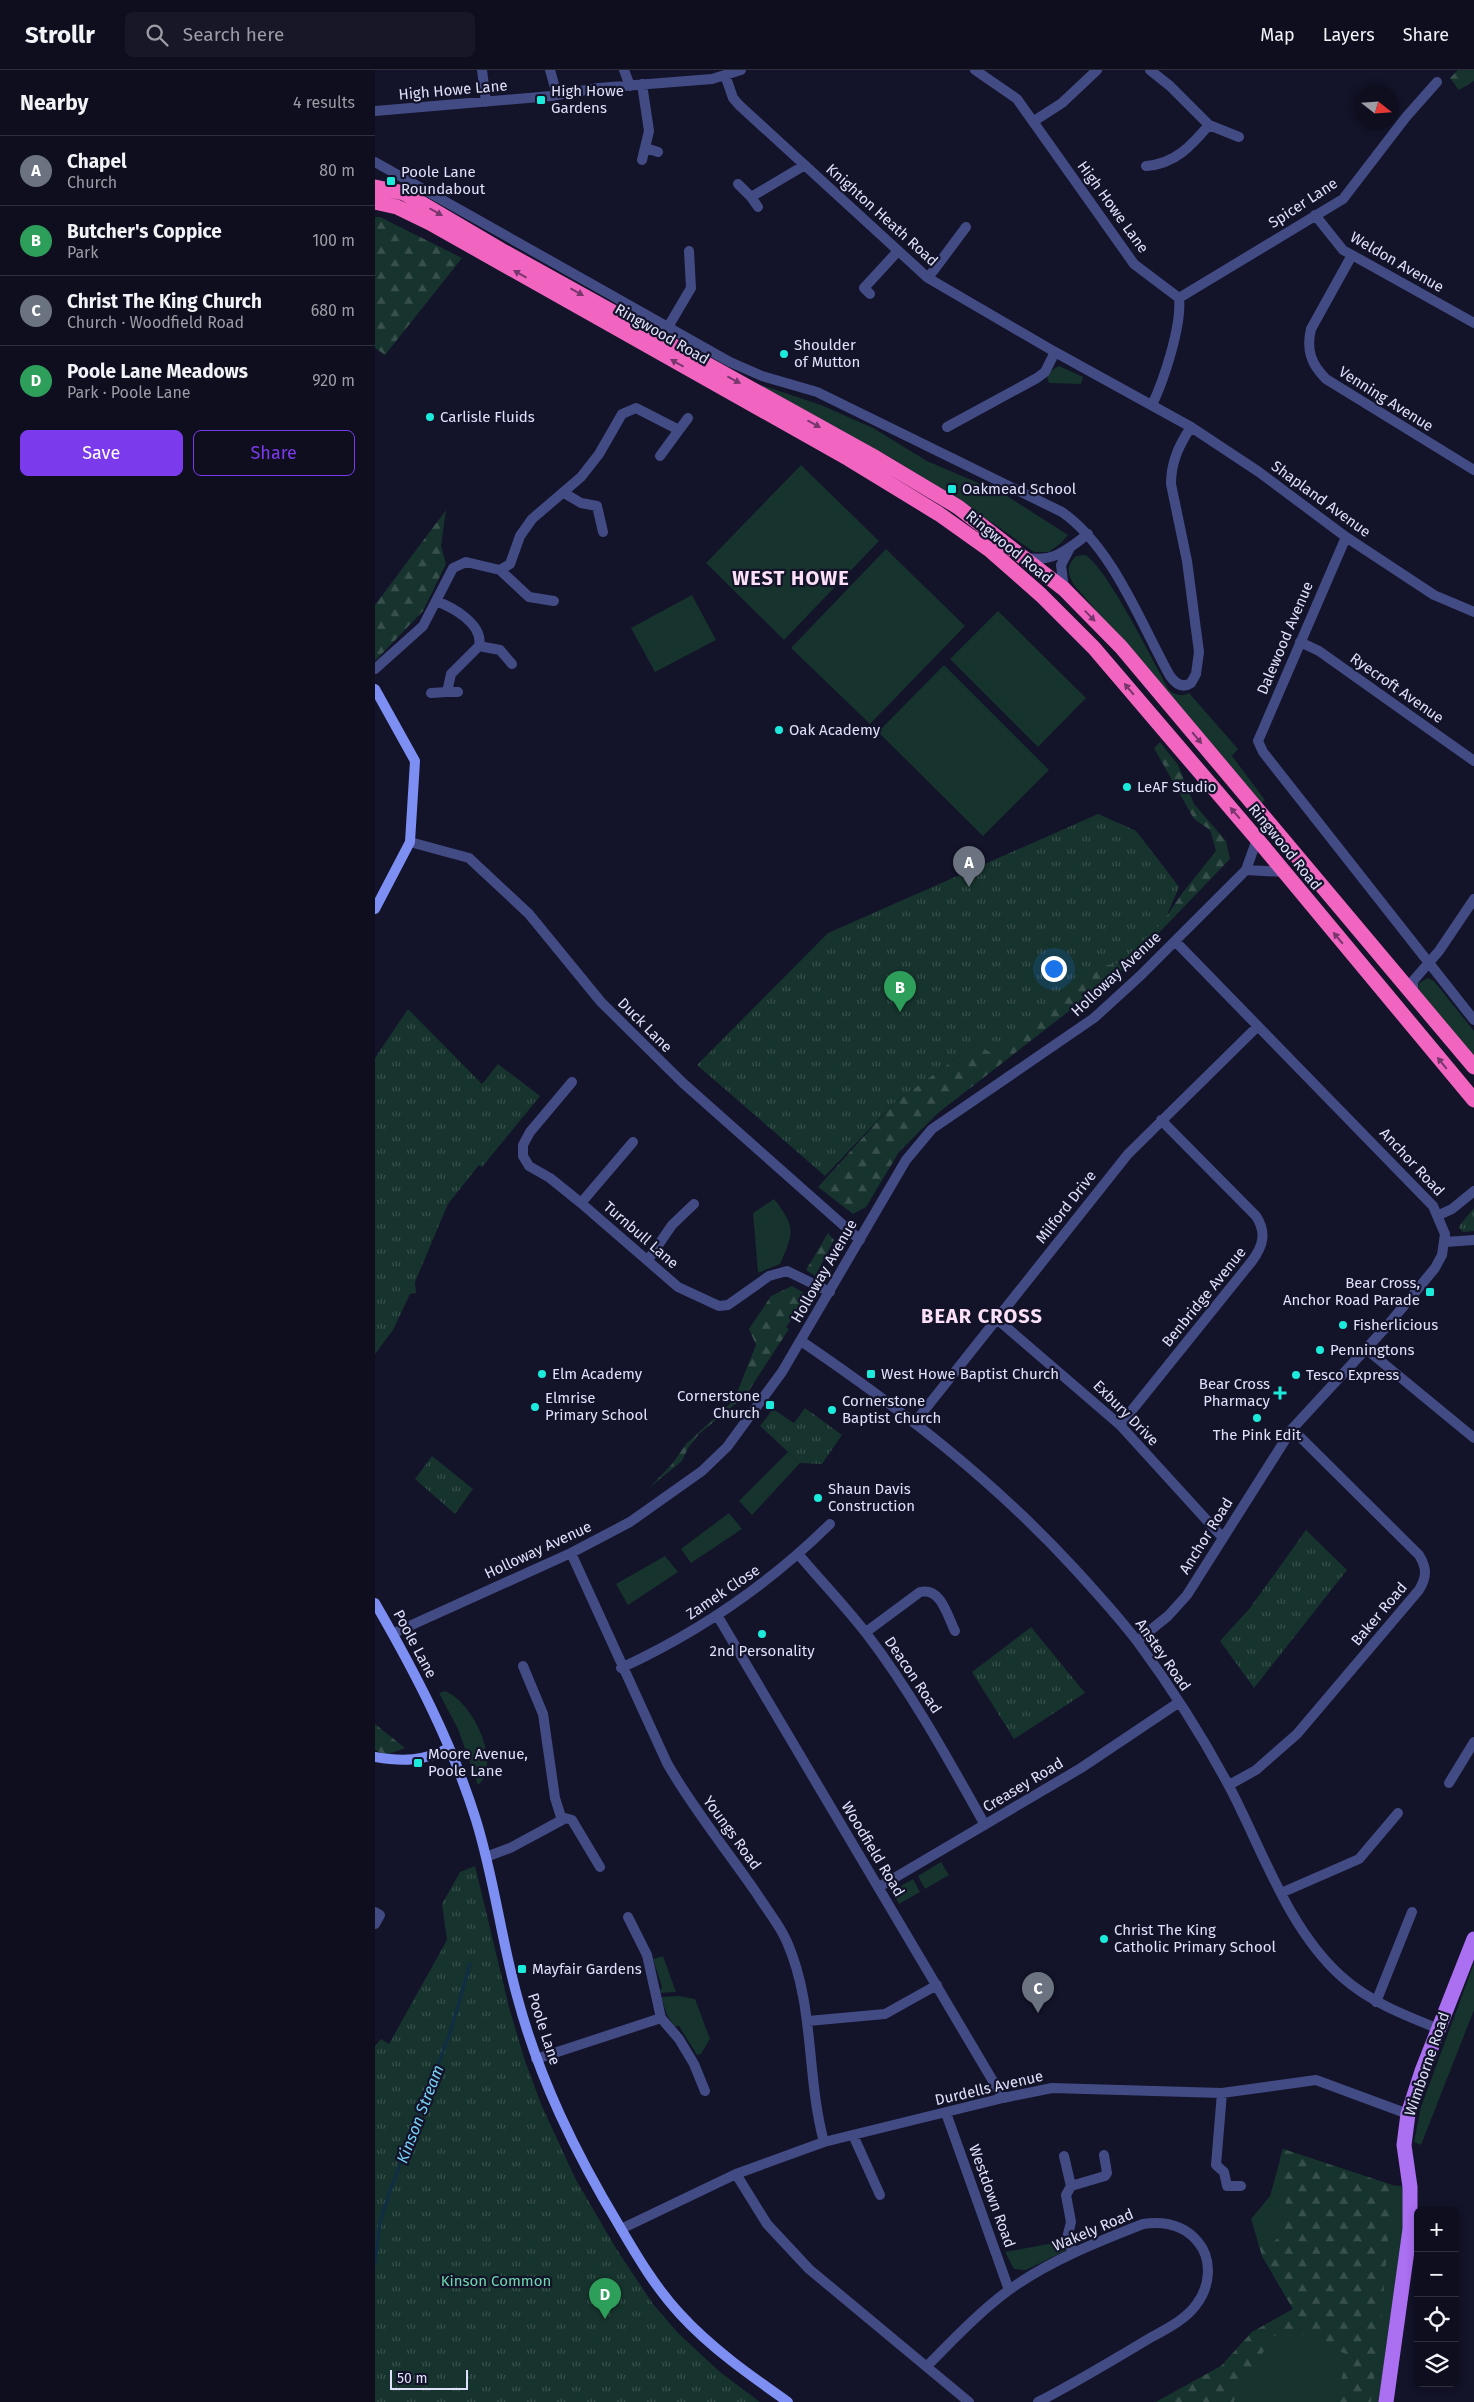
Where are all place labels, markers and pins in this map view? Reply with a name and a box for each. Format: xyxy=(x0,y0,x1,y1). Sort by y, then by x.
place label: High Howe Gardens xyxy=(551,82,624,117)
marker: High Howe Gardens xyxy=(535,94,547,106)
place label: Poole Lane Roundabout xyxy=(401,163,486,198)
marker: Poole Lane Roundabout xyxy=(385,175,397,187)
place label: Shoulder of Mutton xyxy=(794,336,860,371)
marker: Shoulder of Mutton xyxy=(778,348,790,360)
place label: Carlisle Fluids xyxy=(440,408,535,426)
marker: Carlisle Fluids xyxy=(424,411,436,423)
place label: Oakmead School xyxy=(962,480,1077,498)
marker: Oakmead School xyxy=(946,483,958,495)
place label: Oak Academy xyxy=(789,721,881,739)
marker: Oak Academy xyxy=(773,724,785,736)
place label: LeAF Studio xyxy=(1137,778,1217,796)
marker: LeAF Studio xyxy=(1121,781,1133,793)
pin: A xyxy=(953,846,985,887)
pin: B xyxy=(884,971,916,1012)
place label: Bear Cross, Anchor Road Parade xyxy=(1283,1274,1420,1309)
marker: Bear Cross, Anchor Road Parade xyxy=(1424,1286,1436,1298)
place label: Fisherlicious xyxy=(1353,1316,1438,1334)
marker: Fisherlicious xyxy=(1337,1319,1349,1331)
place label: Penningtons xyxy=(1330,1341,1415,1359)
marker: Penningtons xyxy=(1314,1344,1326,1356)
place label: Elm Academy xyxy=(552,1365,643,1383)
place label: West Howe Baptist Church xyxy=(881,1365,1059,1383)
place label: Tesco Express xyxy=(1306,1366,1399,1384)
marker: Elm Academy xyxy=(536,1368,548,1380)
marker: West Howe Baptist Church xyxy=(865,1368,877,1380)
marker: Tesco Express xyxy=(1290,1369,1302,1381)
place label: Bear Cross Pharmacy xyxy=(1199,1375,1271,1410)
place label: Cornerstone Church xyxy=(677,1387,760,1422)
marker: Bear Cross Pharmacy xyxy=(1274,1387,1286,1399)
place label: Elmrise Primary School xyxy=(545,1389,648,1424)
place label: Cornerstone Baptist Church xyxy=(842,1392,941,1427)
marker: Cornerstone Church xyxy=(764,1399,776,1411)
marker: Elmrise Primary School xyxy=(529,1401,541,1413)
marker: Cornerstone Baptist Church xyxy=(826,1404,838,1416)
marker: The Pink Edit xyxy=(1251,1412,1263,1424)
place label: The Pink Edit xyxy=(1213,1426,1302,1444)
place label: Shaun Davis Construction xyxy=(828,1480,915,1515)
marker: Shaun Davis Construction xyxy=(812,1492,824,1504)
marker: 2nd Personality xyxy=(756,1628,768,1640)
place label: 2nd Personality xyxy=(709,1642,815,1660)
place label: Moore Avenue, Poole Lane xyxy=(428,1745,528,1780)
marker: Moore Avenue, Poole Lane xyxy=(412,1757,424,1769)
place label: Christ The King Catholic Primary School xyxy=(1114,1921,1276,1956)
marker: Christ The King Catholic Primary School xyxy=(1098,1933,1110,1945)
place label: Mayfair Gardens xyxy=(532,1960,642,1978)
marker: Mayfair Gardens xyxy=(516,1963,528,1975)
pin: C xyxy=(1022,1972,1054,2013)
pin: D xyxy=(589,2278,621,2319)

